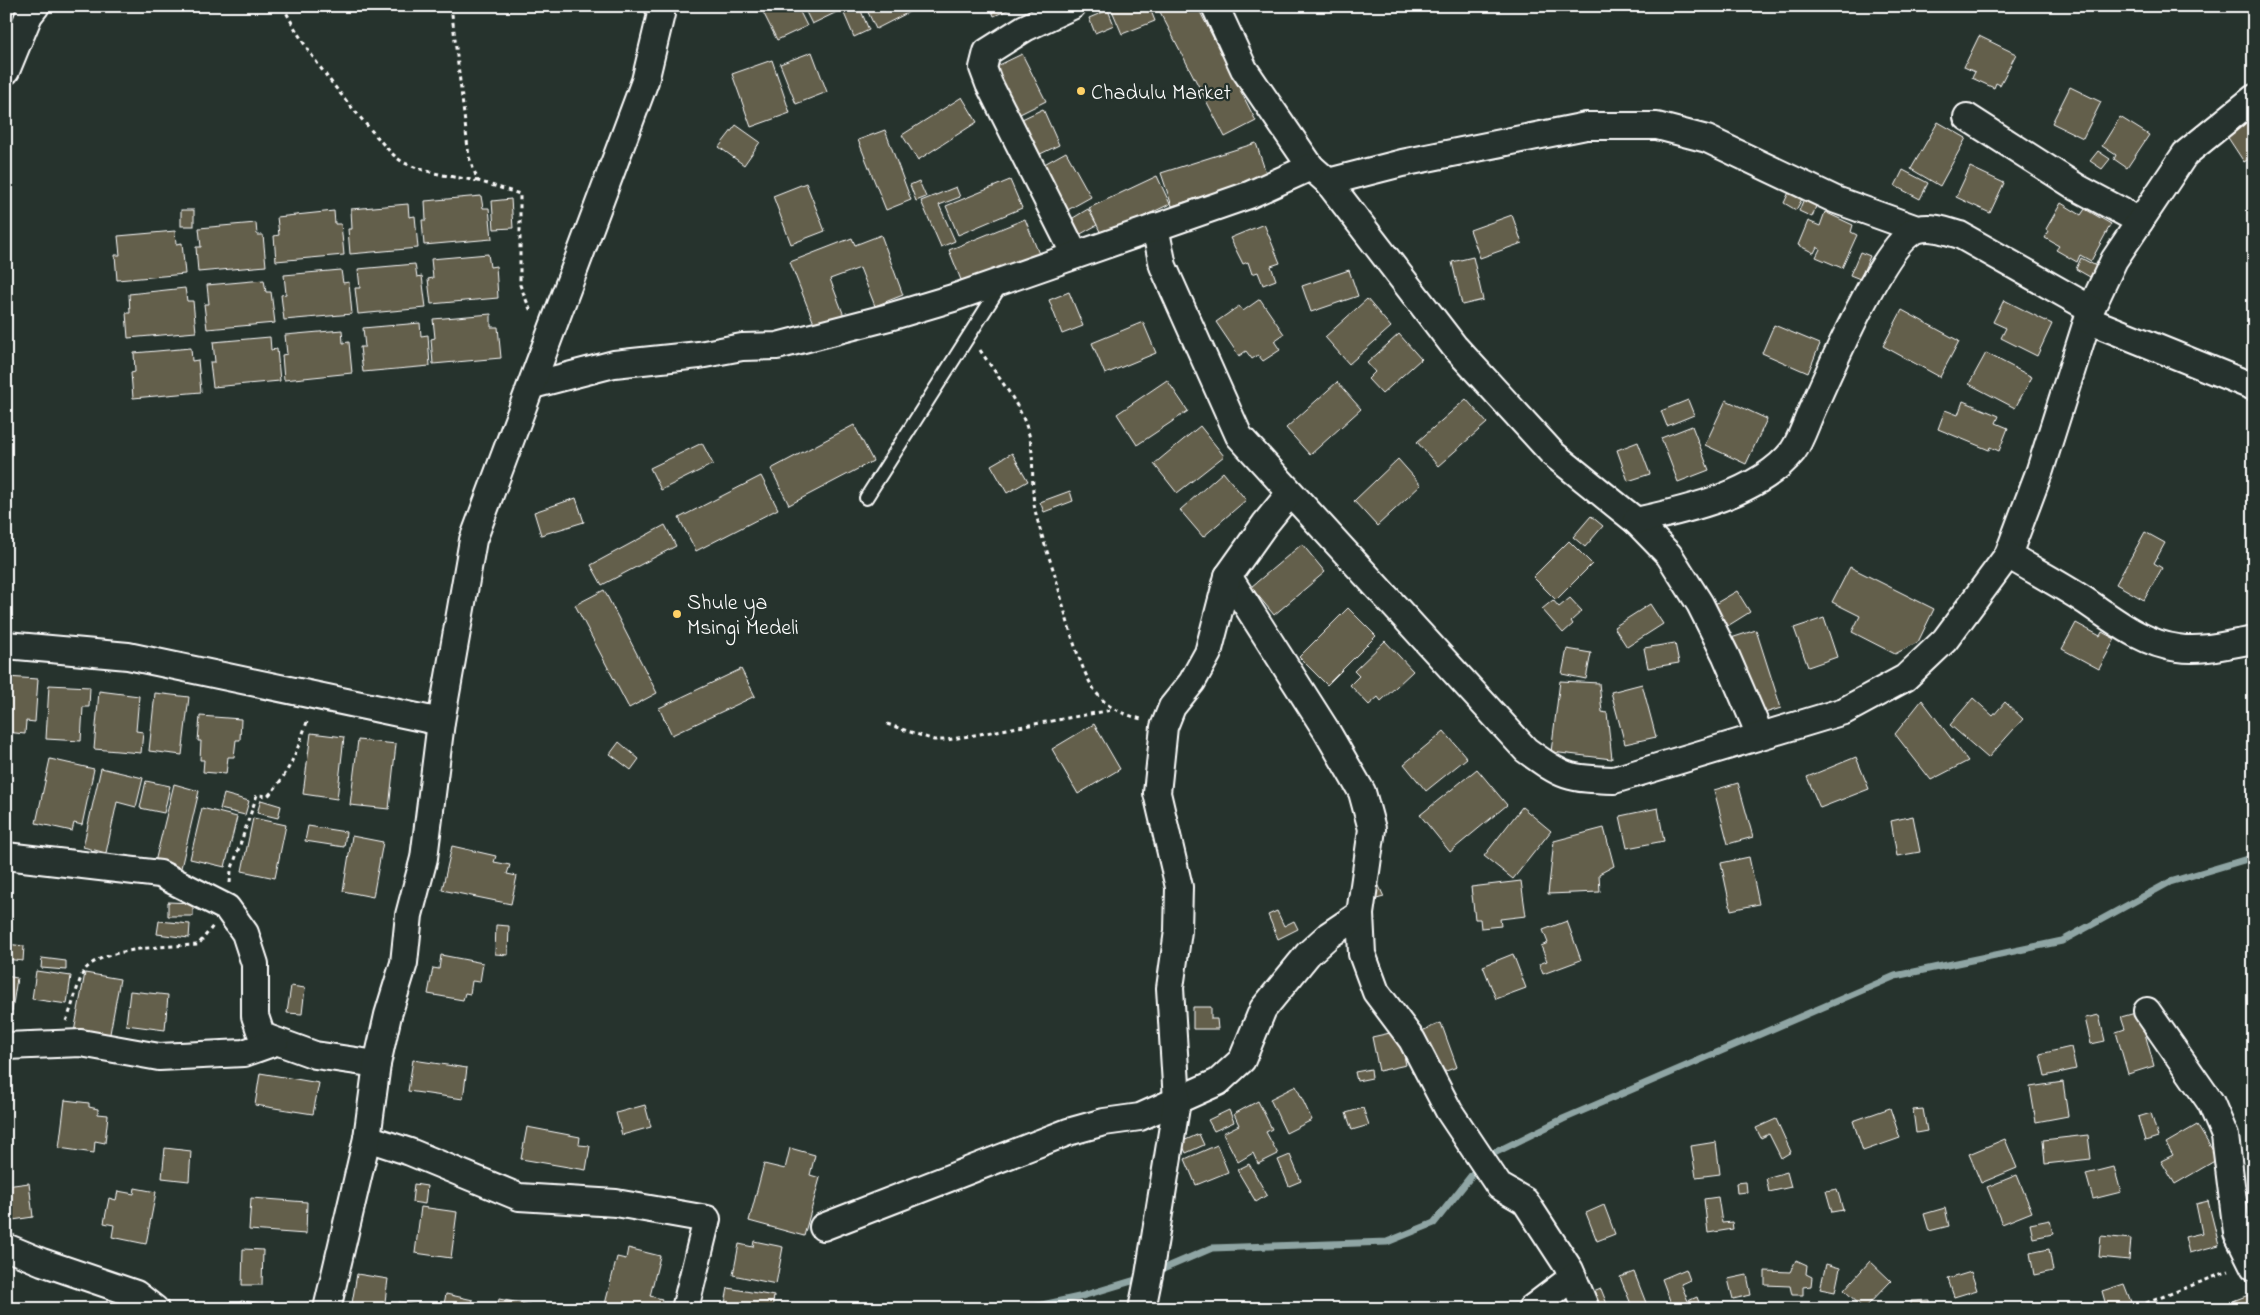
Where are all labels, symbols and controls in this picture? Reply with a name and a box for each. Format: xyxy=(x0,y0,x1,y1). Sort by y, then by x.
place label: Chadulu Market xyxy=(1091,78,1232,110)
marker: Chadulu Market xyxy=(1075,85,1087,97)
place label: Shule ya Msingi Medeli xyxy=(687,588,799,646)
marker: Shule ya Msingi Medeli xyxy=(671,608,683,620)

